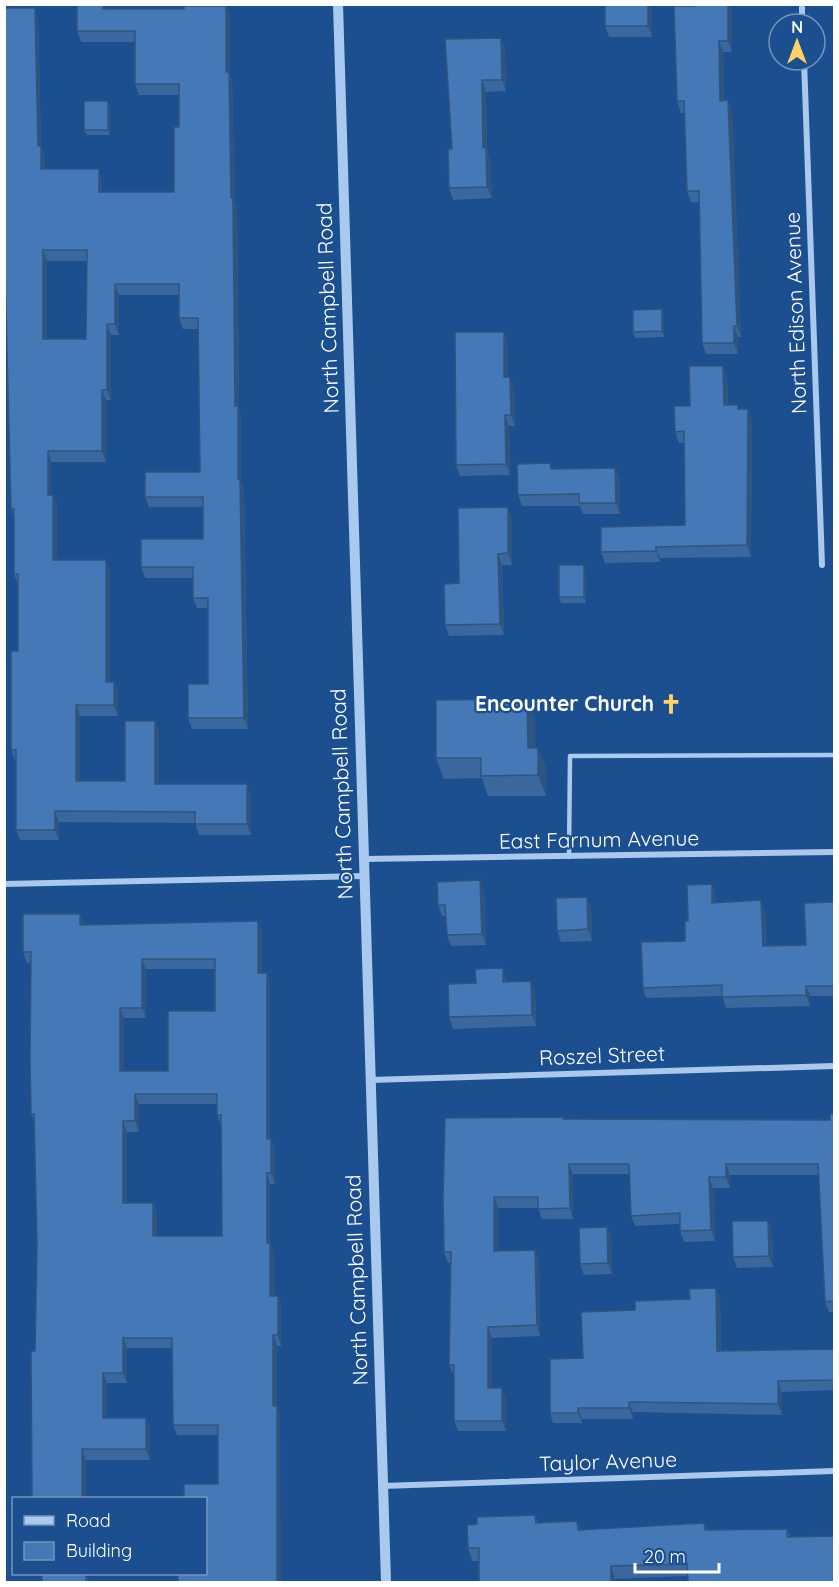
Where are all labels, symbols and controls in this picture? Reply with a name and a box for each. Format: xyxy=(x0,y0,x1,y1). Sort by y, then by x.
north arrow xyxy=(767,12,827,72)
text: N xyxy=(791,17,803,37)
street label: North Campbell Road xyxy=(310,202,344,414)
street label: North Edison Avenue xyxy=(778,212,812,414)
street label: North Campbell Road xyxy=(324,688,358,900)
place label: Encounter Church xyxy=(475,690,654,716)
church icon: Encounter Church xyxy=(659,692,683,716)
street label: East Farnum Avenue xyxy=(499,824,699,854)
street label: Roszel Street xyxy=(538,1040,665,1070)
street label: North Campbell Road xyxy=(339,1174,373,1386)
street label: Taylor Avenue xyxy=(538,1446,677,1476)
legend xyxy=(12,1497,207,1575)
text: Road xyxy=(66,1509,111,1532)
scale bar xyxy=(635,1536,719,1574)
text: Building xyxy=(66,1539,132,1562)
text: 20 m xyxy=(644,1545,686,1568)

